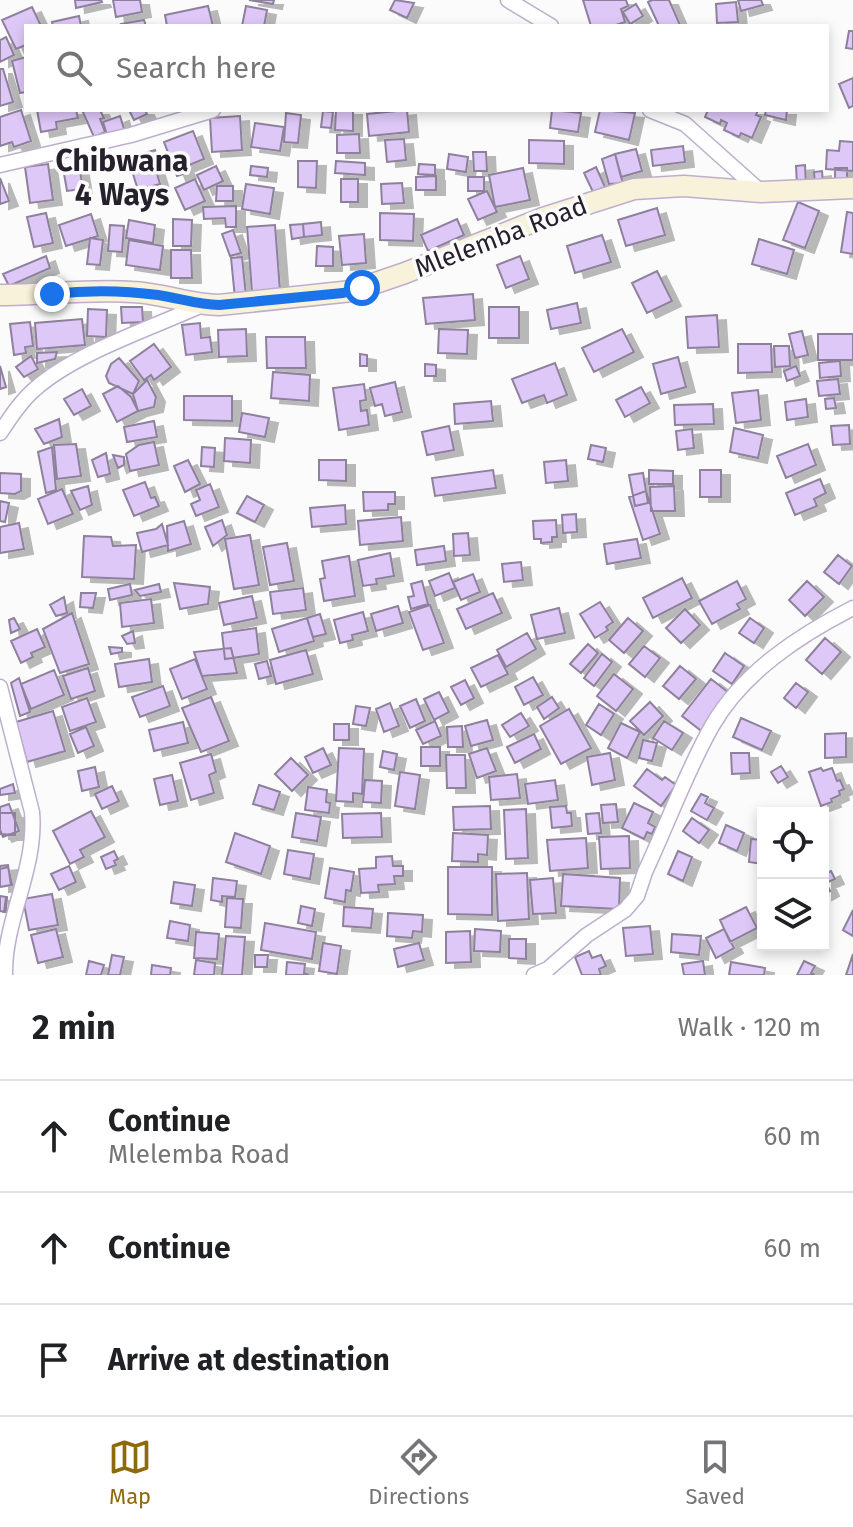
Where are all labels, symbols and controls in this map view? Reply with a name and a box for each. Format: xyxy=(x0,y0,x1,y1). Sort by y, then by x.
search box xyxy=(24,24,829,112)
icon: search xyxy=(52,46,96,90)
text: Search here xyxy=(116,50,276,86)
district label: Chibwana 4 Ways xyxy=(56,143,188,213)
street label: Mlelemba Road xyxy=(410,190,592,284)
route start xyxy=(344,270,380,306)
route end xyxy=(34,276,70,312)
map controls xyxy=(757,807,829,951)
button: locate xyxy=(757,807,829,879)
button: layers xyxy=(757,879,829,951)
text: 2 min xyxy=(32,1007,116,1048)
text: Walk · 120 m xyxy=(678,1012,821,1043)
text: Continue xyxy=(108,1103,231,1139)
icon: ahead xyxy=(32,1114,76,1158)
text: 60 m xyxy=(763,1121,821,1152)
text: Mlelemba Road xyxy=(108,1139,290,1170)
icon: ahead xyxy=(32,1226,76,1270)
text: Continue xyxy=(108,1230,231,1266)
text: 60 m xyxy=(763,1233,821,1264)
icon: arrive xyxy=(32,1338,76,1382)
text: Arrive at destination xyxy=(108,1342,390,1378)
tab: Map xyxy=(108,1435,152,1510)
tab: Directions xyxy=(368,1435,469,1510)
tab: Saved xyxy=(685,1435,745,1510)

